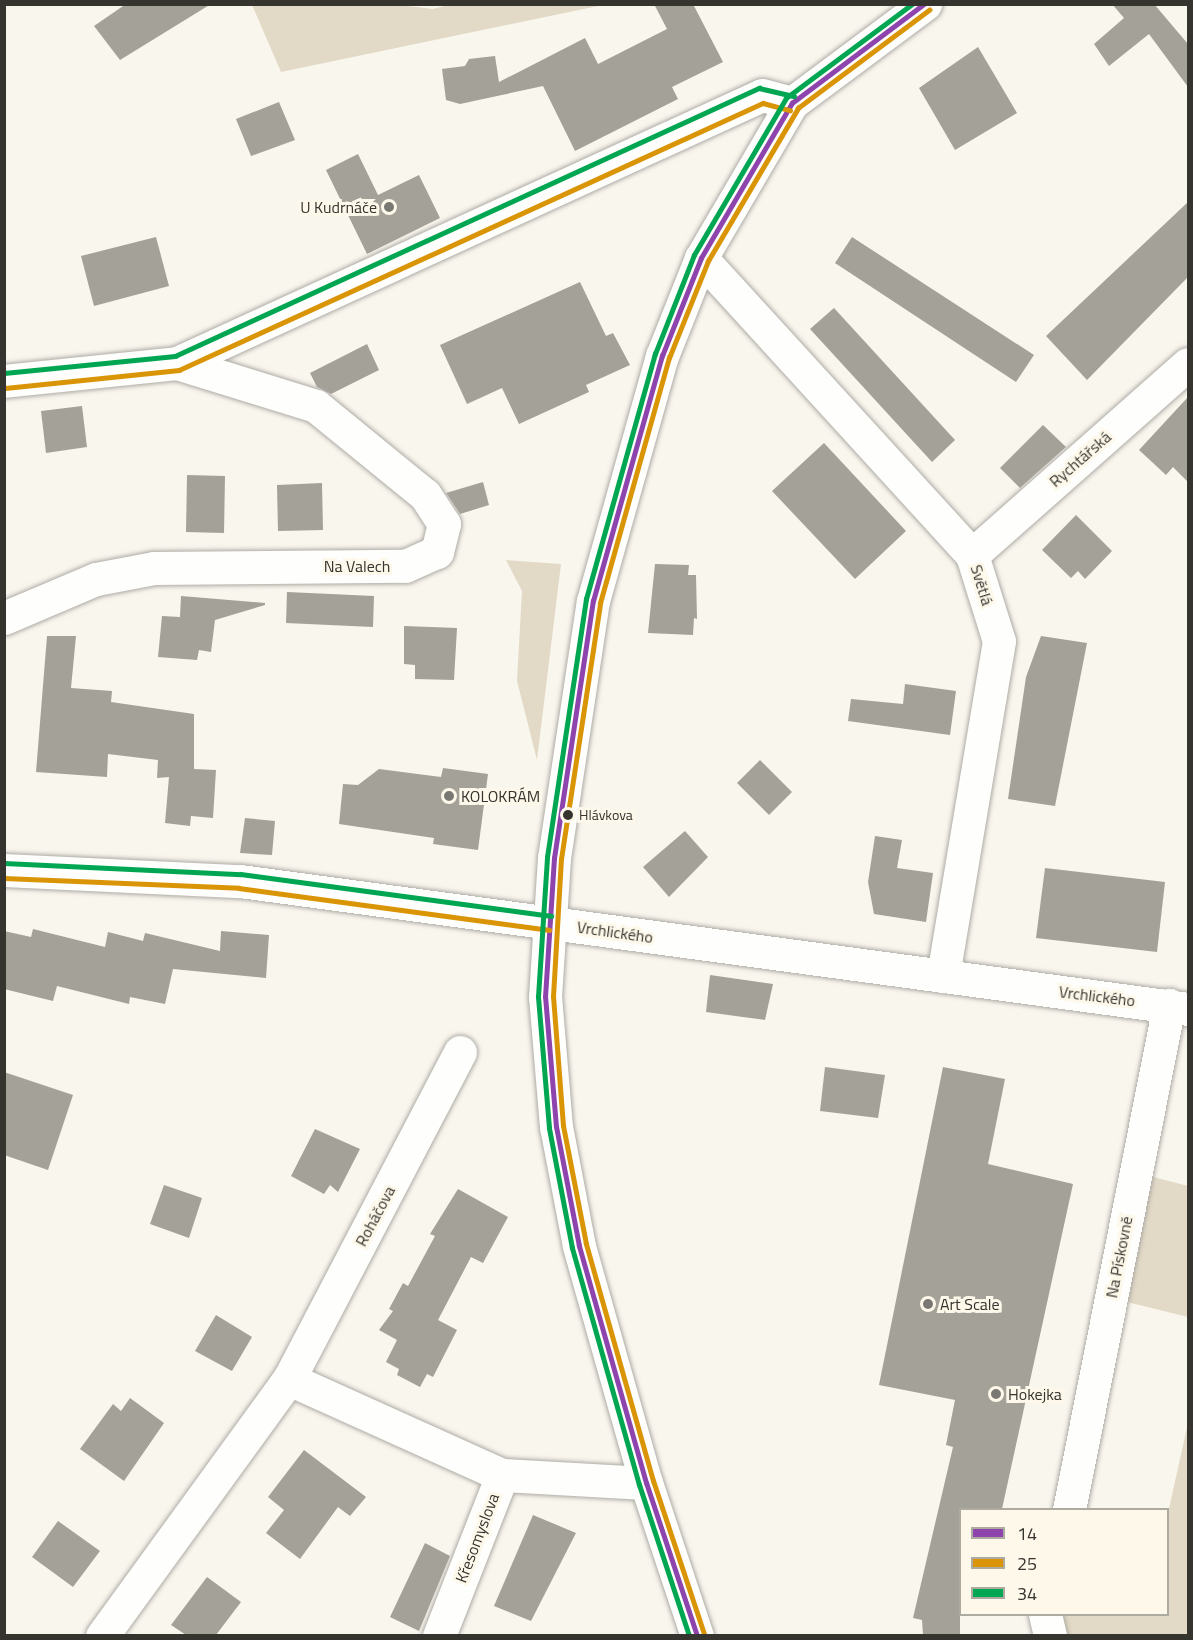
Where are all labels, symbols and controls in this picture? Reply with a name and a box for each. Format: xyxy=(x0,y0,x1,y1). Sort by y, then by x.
place label: U Kudrnáče xyxy=(300,197,377,217)
marker: U Kudrnáče xyxy=(382,200,396,214)
street label: Rychtářská xyxy=(1045,427,1115,491)
street label: Na Valech xyxy=(324,556,390,576)
street label: Světlá xyxy=(967,562,997,608)
place label: KOLOKRÁM xyxy=(461,786,540,806)
marker: KOLOKRÁM xyxy=(442,789,456,803)
place label: Hlávkova xyxy=(579,807,633,823)
marker: Hlávkova xyxy=(562,809,574,821)
street label: Vrchlického xyxy=(576,917,654,947)
street label: Vrchlického xyxy=(1058,982,1136,1010)
street label: Roháčova xyxy=(351,1183,399,1249)
street label: Na Pískovně xyxy=(1102,1214,1136,1300)
place label: Art Scale xyxy=(940,1294,1000,1314)
marker: Art Scale xyxy=(921,1297,935,1311)
place label: Hokejka xyxy=(1008,1384,1062,1404)
marker: Hokejka xyxy=(989,1387,1003,1401)
street label: Křesomyslova xyxy=(451,1491,503,1585)
legend xyxy=(959,1508,1169,1616)
text: 14 xyxy=(1017,1520,1037,1547)
text: 25 xyxy=(1017,1550,1037,1577)
text: 34 xyxy=(1017,1580,1037,1607)

